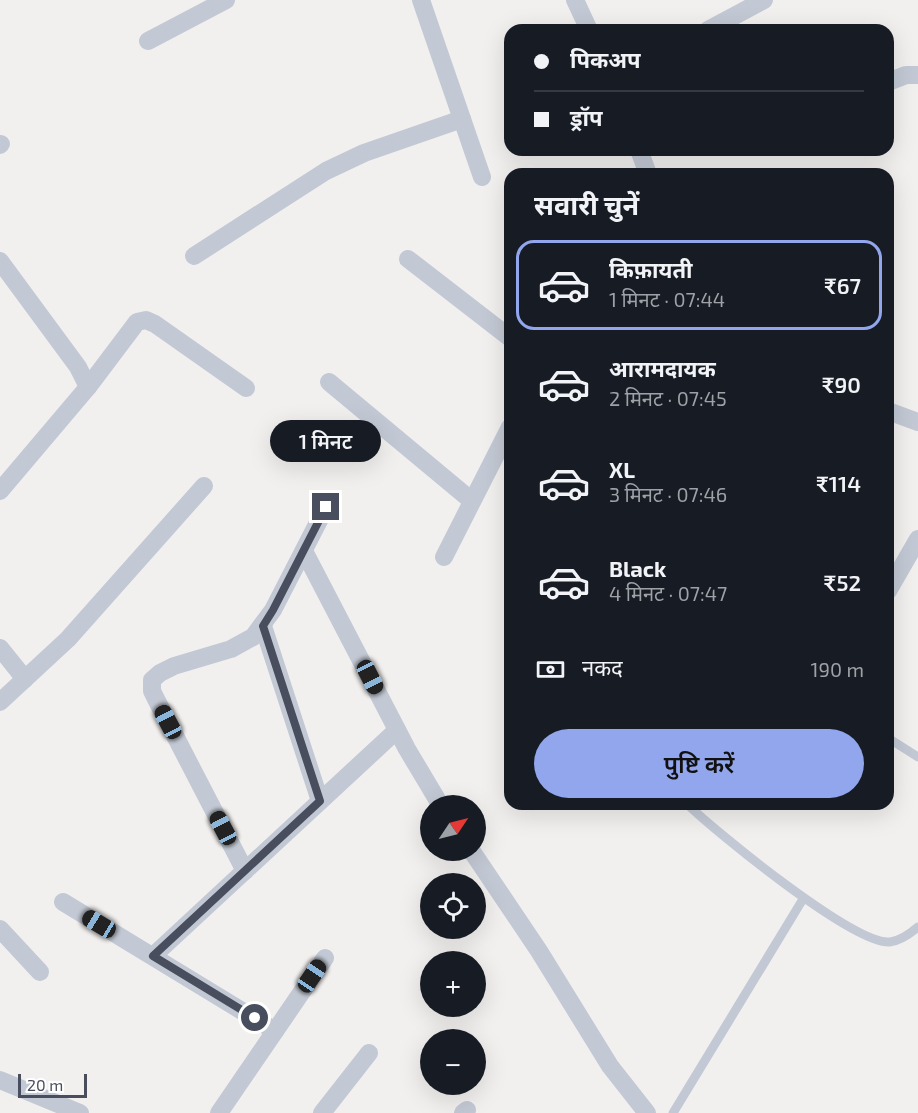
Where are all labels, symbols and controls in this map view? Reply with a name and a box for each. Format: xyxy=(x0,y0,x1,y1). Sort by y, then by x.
text: पिकअप xyxy=(570,46,641,72)
text: ड्रॉप xyxy=(570,104,603,130)
text: सवारी चुनें xyxy=(534,188,639,220)
text: किफ़ायती xyxy=(609,256,693,282)
icon: car xyxy=(537,258,591,312)
text: ₹67 xyxy=(824,272,861,298)
text: 1 मिनट · 07:44 xyxy=(609,287,725,311)
text: आरामदायक xyxy=(609,355,716,381)
icon: car xyxy=(537,357,591,411)
text: ₹90 xyxy=(822,371,861,397)
text: 2 मिनट · 07:45 xyxy=(609,386,727,410)
callout: 1 मिनट xyxy=(270,420,382,462)
text: 1 मिनट xyxy=(299,429,352,453)
icon: car xyxy=(537,456,591,510)
text: XL xyxy=(609,456,635,482)
text: ₹114 xyxy=(816,470,861,496)
text: 3 मिनट · 07:46 xyxy=(609,482,727,506)
route end xyxy=(312,493,339,520)
icon: car xyxy=(537,555,591,609)
text: Black xyxy=(609,555,666,581)
text: ₹52 xyxy=(824,569,861,595)
text: 4 मिनट · 07:47 xyxy=(609,581,727,605)
icon: cash xyxy=(534,653,567,686)
text: नकद xyxy=(582,654,623,680)
car xyxy=(354,657,386,697)
text: 190 m xyxy=(811,657,864,681)
car xyxy=(152,702,184,742)
button: पुष्टि करें xyxy=(534,729,864,798)
north arrow xyxy=(420,795,486,861)
map controls xyxy=(420,795,486,1095)
car xyxy=(207,808,239,848)
button: locate xyxy=(420,873,486,939)
car xyxy=(79,907,119,941)
button: + xyxy=(420,951,486,1017)
car xyxy=(294,956,330,996)
route start xyxy=(241,1004,268,1031)
button: − xyxy=(420,1029,486,1095)
scale bar xyxy=(18,1071,87,1098)
text: 20 m xyxy=(27,1075,63,1094)

